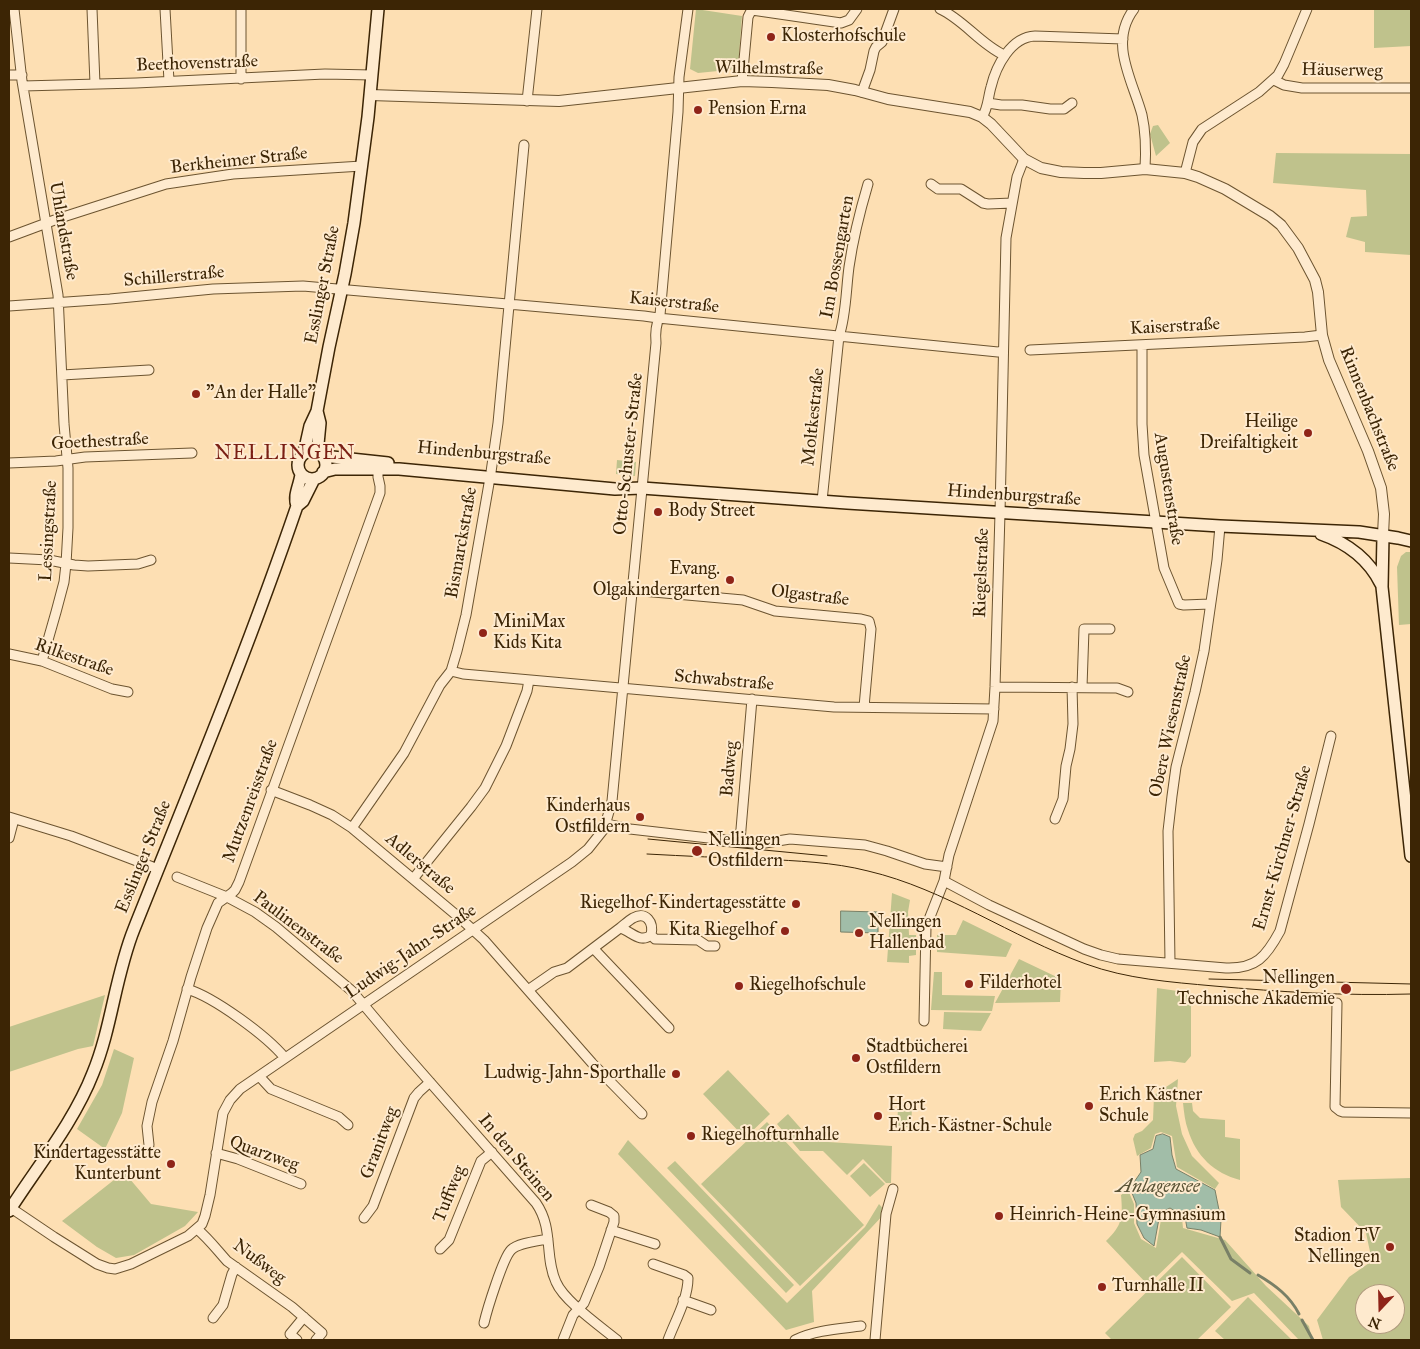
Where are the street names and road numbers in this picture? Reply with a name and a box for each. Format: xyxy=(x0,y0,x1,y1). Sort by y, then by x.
street label: Beethovenstraße xyxy=(136,51,258,77)
street label: Wilhelmstraße xyxy=(715,57,823,81)
street label: Häuserweg xyxy=(1301,59,1383,83)
street label: Berkheimer Straße xyxy=(169,143,309,179)
street label: Uhlandstraße xyxy=(44,180,82,282)
street label: Im Bossengarten xyxy=(817,194,859,320)
street label: Esslinger Straße xyxy=(301,224,345,346)
street label: Schillerstraße xyxy=(123,262,225,292)
street label: Kaiserstraße xyxy=(628,288,720,318)
street label: Kaiserstraße xyxy=(1129,314,1221,340)
street label: Rinnenbachstraße xyxy=(1334,344,1404,474)
street label: Moltkestraße xyxy=(798,367,830,467)
street label: Otto-Schuster-Straße xyxy=(610,372,648,536)
street label: Goethestraße xyxy=(51,429,149,455)
street label: Augustenstraße xyxy=(1148,431,1188,547)
street label: Hindenburgstraße xyxy=(416,437,552,471)
street label: Lessingstraße xyxy=(36,480,62,582)
street label: Hindenburgstraße xyxy=(946,481,1082,511)
street label: Bismarckstraße xyxy=(442,486,482,600)
street label: Riegelstraße xyxy=(970,528,994,618)
street label: Olgastraße xyxy=(770,580,850,612)
street label: Rilkestraße xyxy=(32,634,116,682)
street label: Obere Wiesenstraße xyxy=(1145,653,1197,799)
street label: Schwabstraße xyxy=(673,666,775,696)
street label: Mutzenreisstraße xyxy=(219,736,283,866)
street label: Badweg xyxy=(717,740,743,798)
street label: Ernst-Kirchner-Straße xyxy=(1249,763,1317,933)
street label: Esslinger Straße xyxy=(112,797,176,917)
street label: Adlerstraße xyxy=(381,829,459,899)
street label: Paulinenstraße xyxy=(248,887,348,969)
street label: Ludwig-Jahn-Straße xyxy=(341,900,481,1004)
street label: Granitweg xyxy=(356,1104,404,1182)
street label: In den Steinen xyxy=(473,1110,559,1206)
street label: Quarzweg xyxy=(226,1131,302,1177)
street label: Tuffweg xyxy=(429,1162,471,1226)
street label: Nußweg xyxy=(228,1235,290,1289)

